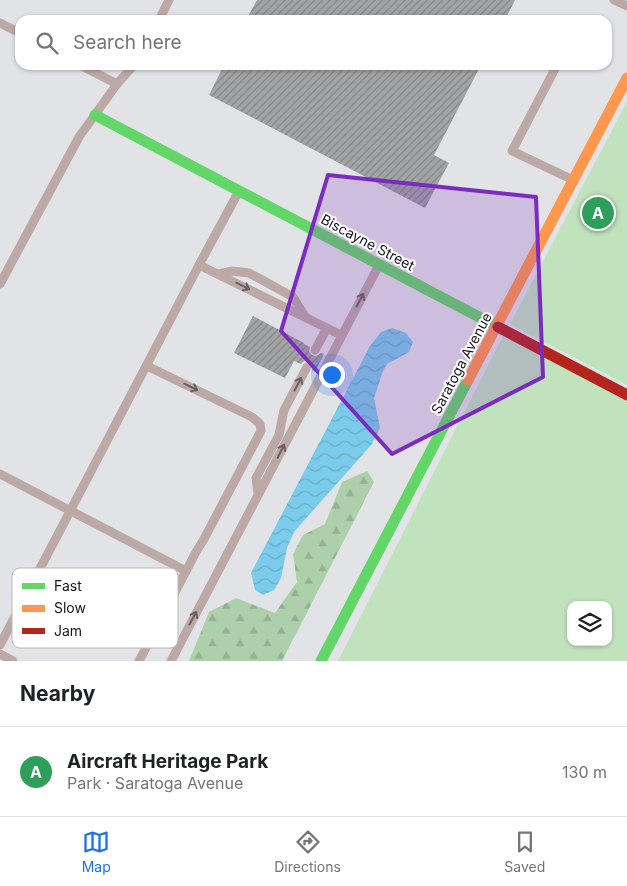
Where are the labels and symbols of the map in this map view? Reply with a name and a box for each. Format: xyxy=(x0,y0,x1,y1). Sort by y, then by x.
pin: A xyxy=(582,194,614,232)
street label: Biscayne Street xyxy=(318,210,418,274)
one-way arrow xyxy=(235,282,250,291)
one-way arrow xyxy=(356,293,365,308)
street label: Saratoga Avenue xyxy=(427,309,495,417)
your location xyxy=(319,362,345,388)
one-way arrow xyxy=(293,377,303,392)
one-way arrow xyxy=(183,383,198,392)
one-way arrow xyxy=(277,444,286,459)
legend xyxy=(12,568,178,648)
text: Fast xyxy=(54,577,82,594)
text: Slow xyxy=(54,599,86,616)
one-way arrow xyxy=(189,611,198,626)
text: Jam xyxy=(54,622,82,639)

